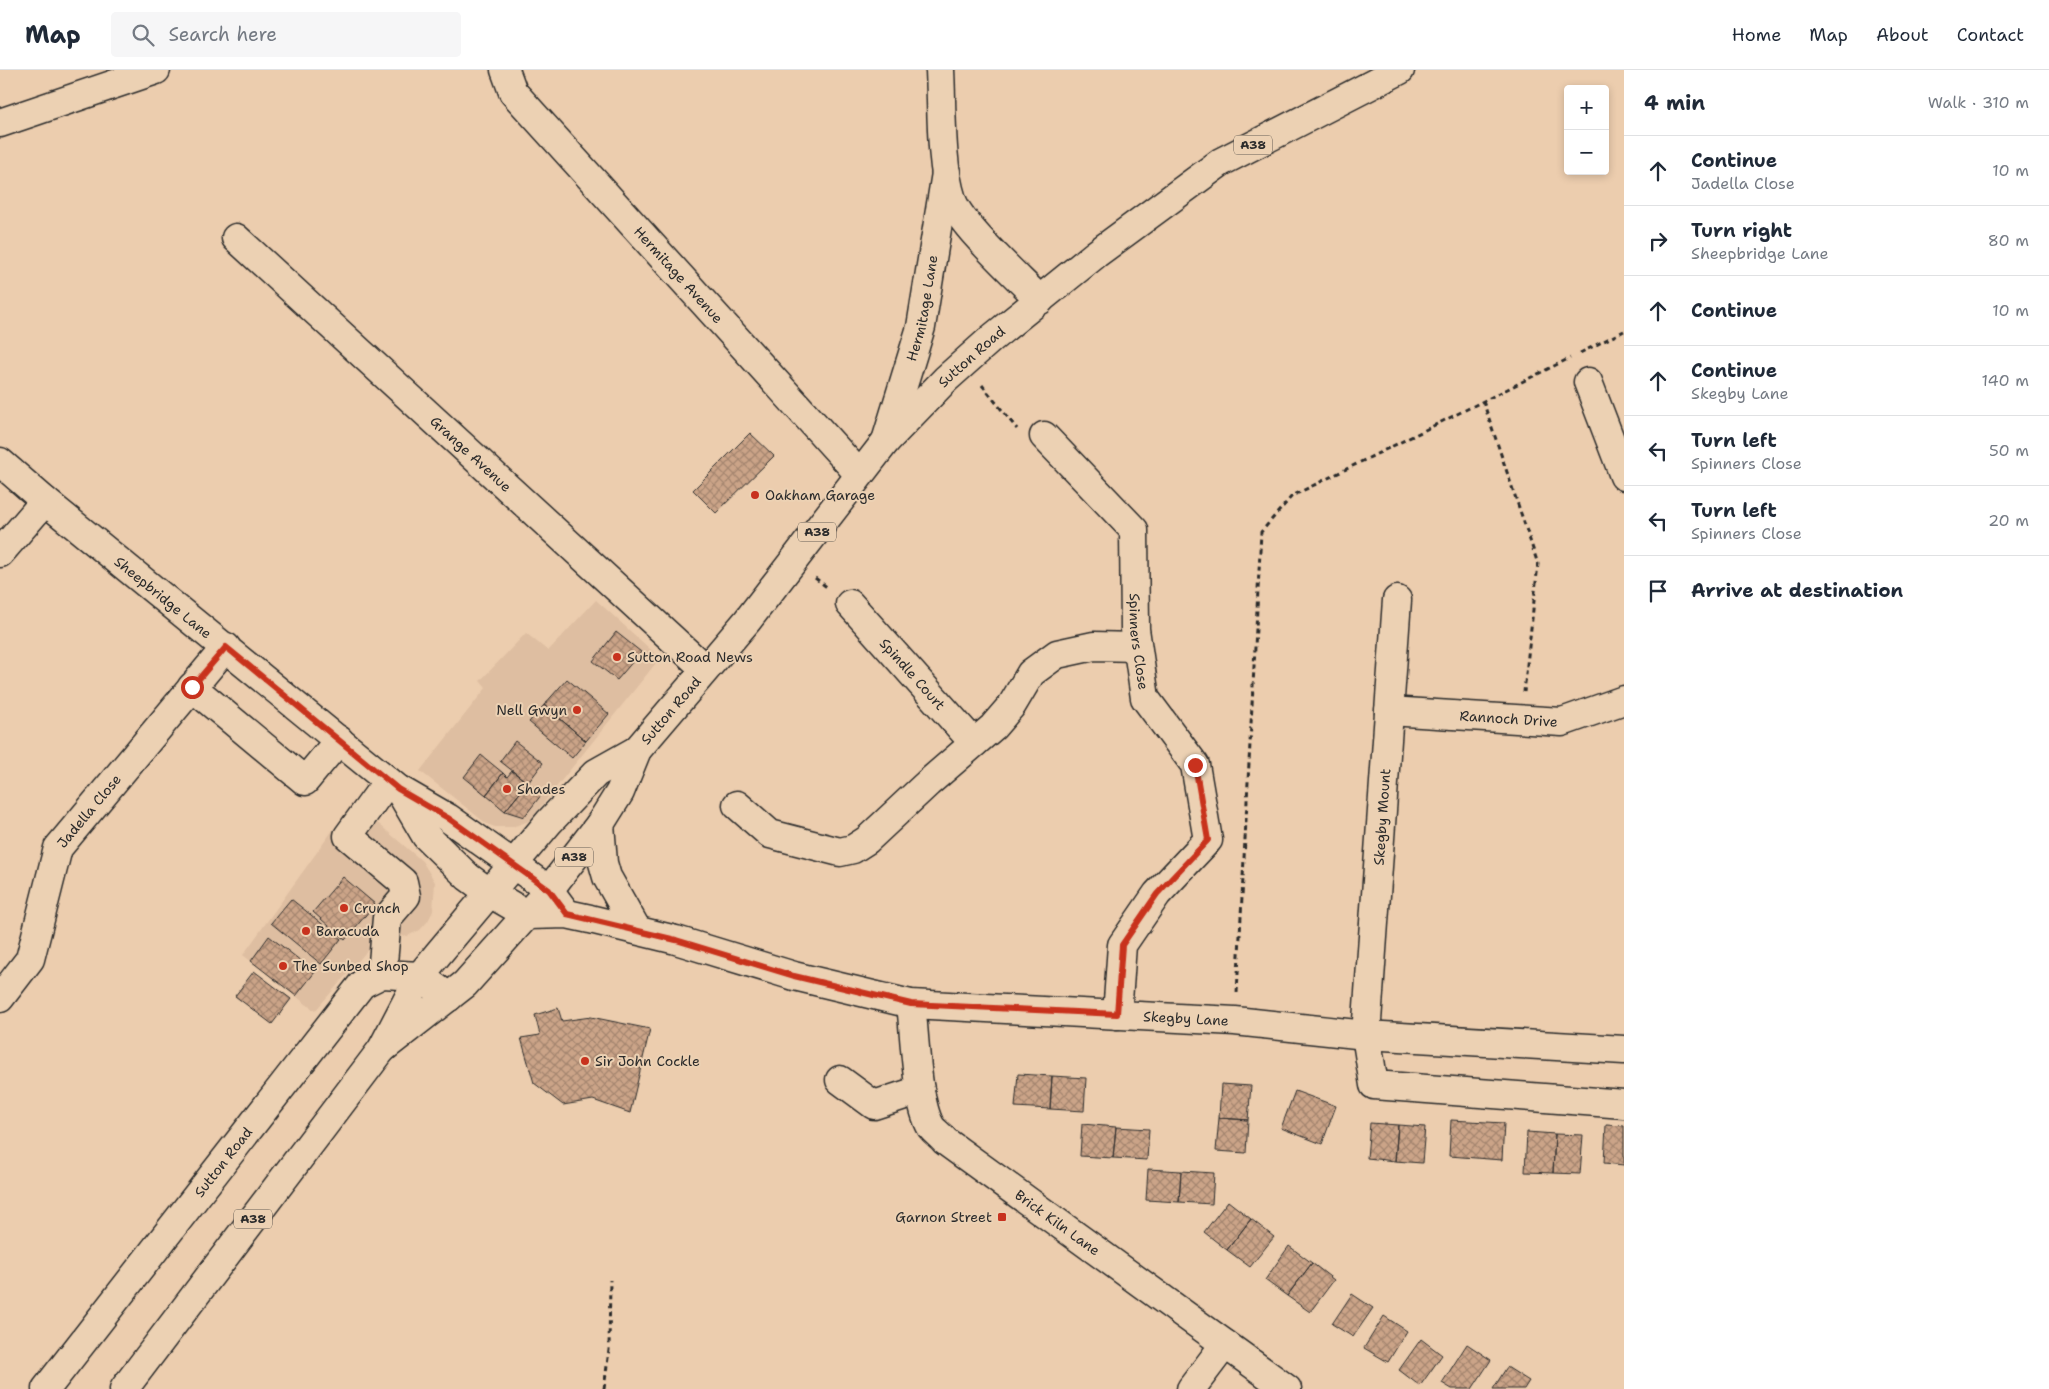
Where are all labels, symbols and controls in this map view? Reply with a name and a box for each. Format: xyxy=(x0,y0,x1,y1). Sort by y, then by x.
search box xyxy=(111,12,461,57)
text: Map xyxy=(25,19,81,51)
icon: search xyxy=(129,21,157,49)
text: Search here xyxy=(169,22,277,47)
text: Home xyxy=(1732,23,1781,47)
text: Map xyxy=(1809,23,1848,47)
text: About xyxy=(1876,23,1929,47)
text: Contact xyxy=(1957,23,2024,47)
map controls xyxy=(1564,85,1609,175)
button: + xyxy=(1564,85,1609,130)
text: 4 min xyxy=(1644,89,1705,117)
text: Walk · 310 m xyxy=(1928,92,2029,113)
button: − xyxy=(1564,130,1609,175)
road number: A38 xyxy=(1234,136,1272,154)
text: Continue xyxy=(1691,148,1777,173)
icon: ahead xyxy=(1644,157,1672,185)
text: 10 m xyxy=(1992,160,2029,181)
text: Jadella Close xyxy=(1691,173,1795,194)
text: Turn right xyxy=(1691,218,1792,243)
street label: Hermitage Avenue xyxy=(630,223,727,327)
icon: right xyxy=(1644,227,1672,255)
text: 80 m xyxy=(1988,230,2029,251)
text: Sheepbridge Lane xyxy=(1691,243,1829,264)
street label: Hermitage Lane xyxy=(902,254,942,363)
icon: ahead xyxy=(1644,297,1672,325)
text: Continue xyxy=(1691,298,1777,323)
text: 10 m xyxy=(1992,300,2029,321)
street label: Sutton Road xyxy=(934,322,1009,391)
text: Continue xyxy=(1691,358,1777,383)
icon: ahead xyxy=(1644,367,1672,395)
text: 140 m xyxy=(1982,370,2029,391)
text: Skegby Lane xyxy=(1691,383,1789,404)
street label: Grange Avenue xyxy=(426,412,515,496)
text: Turn left xyxy=(1691,428,1777,453)
icon: left xyxy=(1644,437,1672,465)
text: 50 m xyxy=(1989,440,2029,461)
text: Spinners Close xyxy=(1691,453,1802,474)
place label: Oakham Garage xyxy=(765,486,875,504)
marker: Oakham Garage xyxy=(749,489,761,501)
text: Turn left xyxy=(1691,498,1777,523)
icon: left xyxy=(1644,507,1672,535)
text: 20 m xyxy=(1988,510,2029,531)
road number: A38 xyxy=(798,522,836,542)
text: Spinners Close xyxy=(1691,523,1802,544)
street label: Sheepbridge Lane xyxy=(111,552,216,642)
icon: arrive xyxy=(1644,577,1672,605)
text: Arrive at destination xyxy=(1691,578,1903,603)
street label: Spinners Close xyxy=(1126,593,1153,691)
street label: Spindle Court xyxy=(876,634,949,714)
place label: Sutton Road News xyxy=(627,648,753,666)
marker: Sutton Road News xyxy=(611,651,623,663)
street label: Sutton Road xyxy=(637,672,705,748)
route start xyxy=(181,676,204,699)
place label: Nell Gwyn xyxy=(496,701,567,719)
marker: Nell Gwyn xyxy=(571,704,583,716)
street label: Rannoch Drive xyxy=(1459,707,1558,731)
route end xyxy=(1184,754,1207,777)
street label: Skegby Mount xyxy=(1370,768,1394,866)
street label: Jadella Close xyxy=(53,770,125,852)
place label: Shades xyxy=(517,780,565,798)
marker: Shades xyxy=(501,783,513,795)
road number: A38 xyxy=(555,848,593,866)
place label: Crunch xyxy=(354,899,400,917)
marker: Crunch xyxy=(338,902,350,914)
place label: Baracuda xyxy=(316,922,379,940)
marker: Baracuda xyxy=(300,925,312,937)
place label: The Sunbed Shop xyxy=(293,957,409,975)
marker: The Sunbed Shop xyxy=(277,960,289,972)
street label: Skegby Lane xyxy=(1143,1007,1229,1030)
place label: Sir John Cockle xyxy=(595,1052,700,1070)
marker: Sir John Cockle xyxy=(579,1055,591,1067)
street label: Sutton Road xyxy=(190,1123,256,1201)
street label: Brick Kiln Lane xyxy=(1011,1186,1104,1259)
place label: Garnon Street xyxy=(895,1208,992,1226)
road number: A38 xyxy=(234,1210,272,1228)
marker: Garnon Street xyxy=(996,1211,1008,1223)

